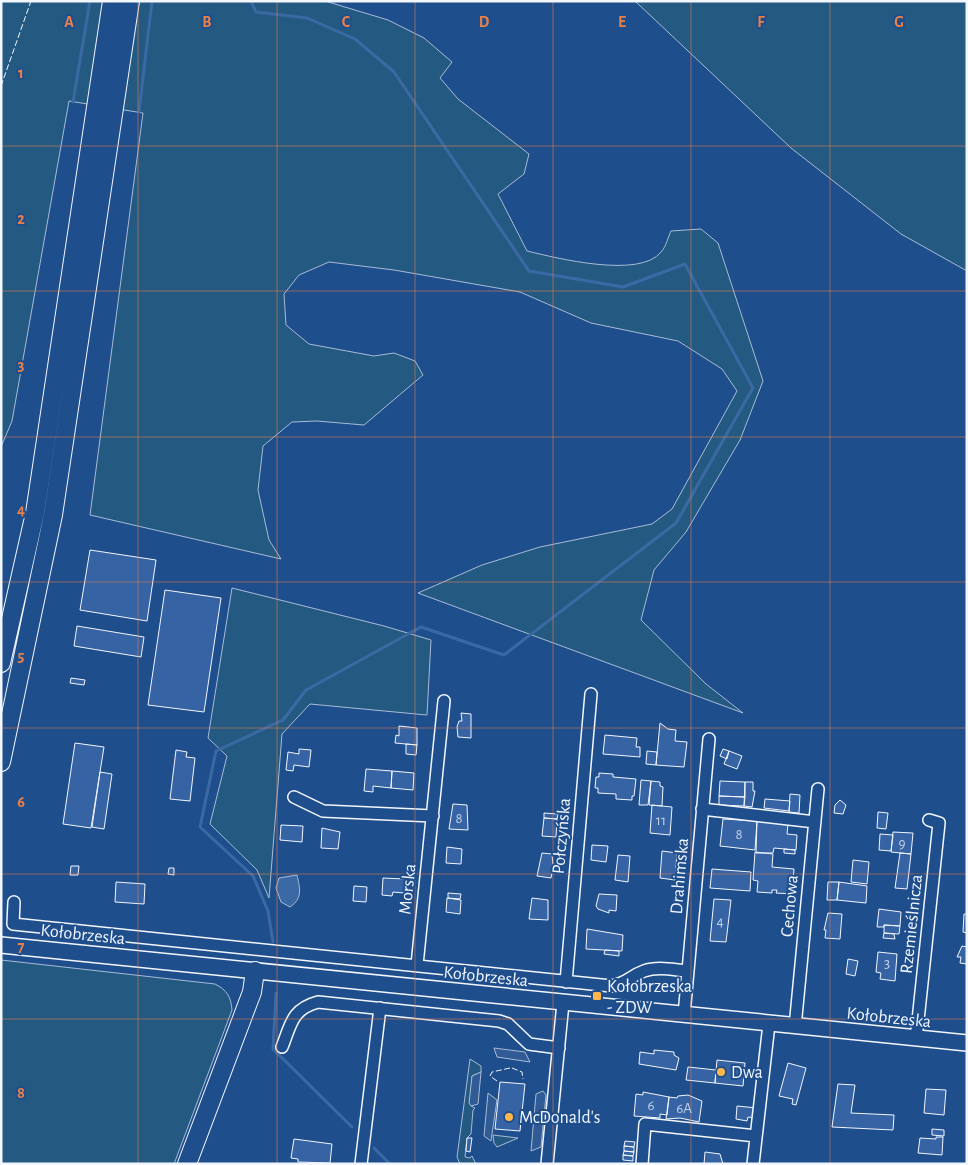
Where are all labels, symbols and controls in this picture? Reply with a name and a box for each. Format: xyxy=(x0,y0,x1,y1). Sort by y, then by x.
text: A xyxy=(64,14,74,30)
text: B xyxy=(202,14,212,30)
text: C xyxy=(342,14,351,30)
text: D xyxy=(479,14,490,30)
text: E xyxy=(618,14,626,30)
text: F xyxy=(757,14,765,30)
text: G xyxy=(894,14,904,30)
text: 1 xyxy=(18,65,24,81)
text: 2 xyxy=(17,211,25,227)
text: 3 xyxy=(18,357,25,373)
text: 4 xyxy=(17,502,25,518)
text: 5 xyxy=(18,648,25,664)
text: 6 xyxy=(17,794,25,810)
street label: Połczyńska xyxy=(550,797,574,875)
house number: 8 xyxy=(455,811,463,826)
house number: 11 xyxy=(656,813,666,828)
house number: 8 xyxy=(735,827,743,842)
house number: 9 xyxy=(898,836,906,851)
street label: Drahimska xyxy=(668,837,692,915)
street label: Morska xyxy=(396,863,420,915)
street label: Rzemieślnicza xyxy=(898,873,926,975)
street label: Cechowa xyxy=(778,874,802,938)
house number: 4 xyxy=(716,914,724,929)
street label: Kołobrzeska xyxy=(40,922,126,948)
text: 7 xyxy=(18,939,25,955)
house number: 3 xyxy=(884,956,890,971)
street label: Kołobrzeska xyxy=(443,964,529,990)
place label: Kołobrzeska - ZDW xyxy=(607,978,692,1017)
marker: Kołobrzeska - ZDW xyxy=(591,990,603,1002)
street label: Kołobrzeska xyxy=(846,1005,932,1031)
place label: Dwa xyxy=(731,1064,763,1082)
marker: Dwa xyxy=(715,1066,727,1078)
text: 8 xyxy=(17,1085,25,1101)
house number: 6 xyxy=(647,1098,655,1113)
house number: 6A xyxy=(676,1101,692,1116)
place label: McDonald's xyxy=(519,1109,601,1127)
marker: McDonald's xyxy=(503,1111,515,1123)

